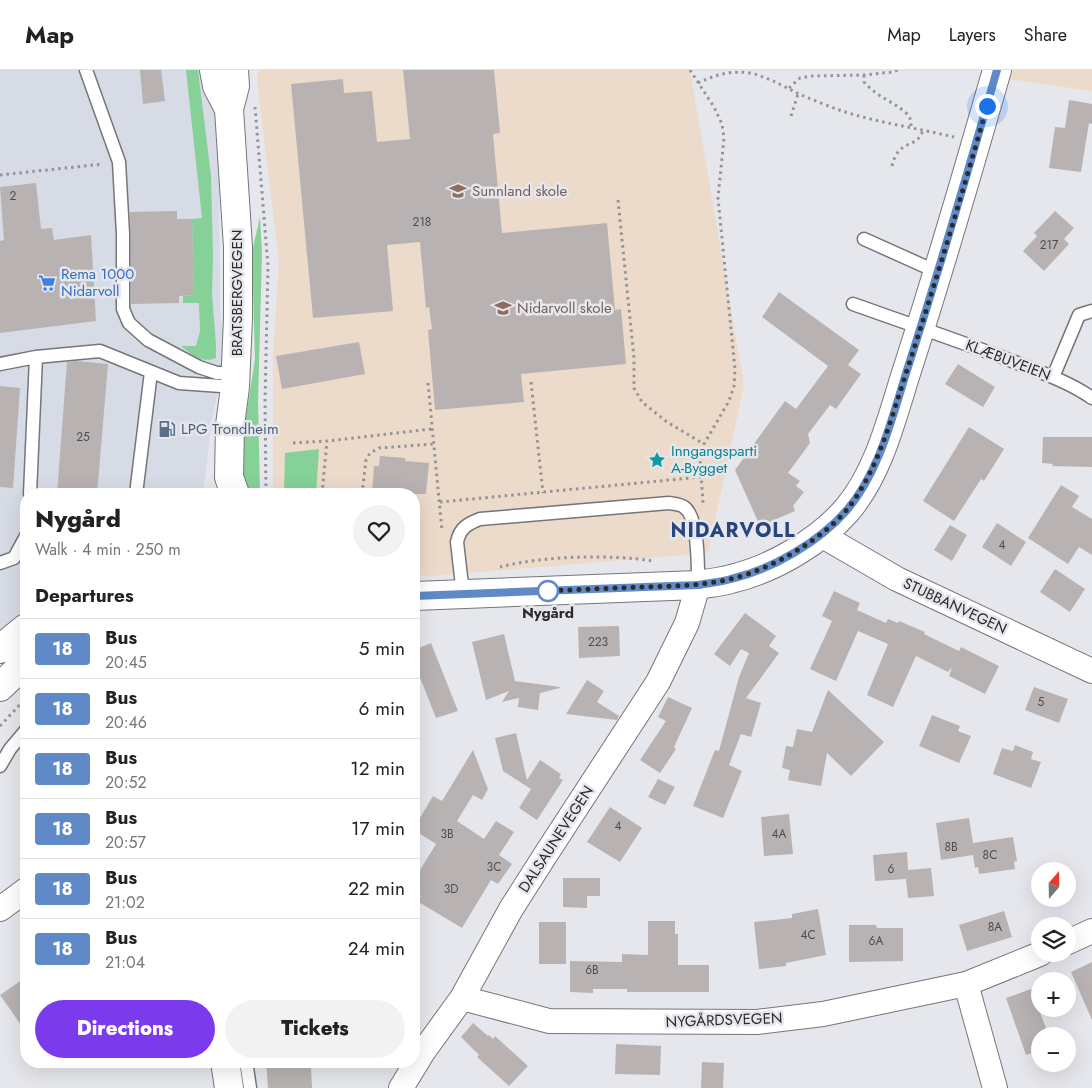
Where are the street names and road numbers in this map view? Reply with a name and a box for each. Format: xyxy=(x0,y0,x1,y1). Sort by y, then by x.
street label: BRATSBERGVEGEN xyxy=(226,230,248,356)
street label: KLÆBUVEIEN xyxy=(962,334,1054,386)
street label: STUBBANVEGEN xyxy=(899,572,1011,640)
street label: DALSAUNEVEGEN xyxy=(513,781,599,897)
street label: NYGÅRDSVEGEN xyxy=(665,1007,783,1033)

